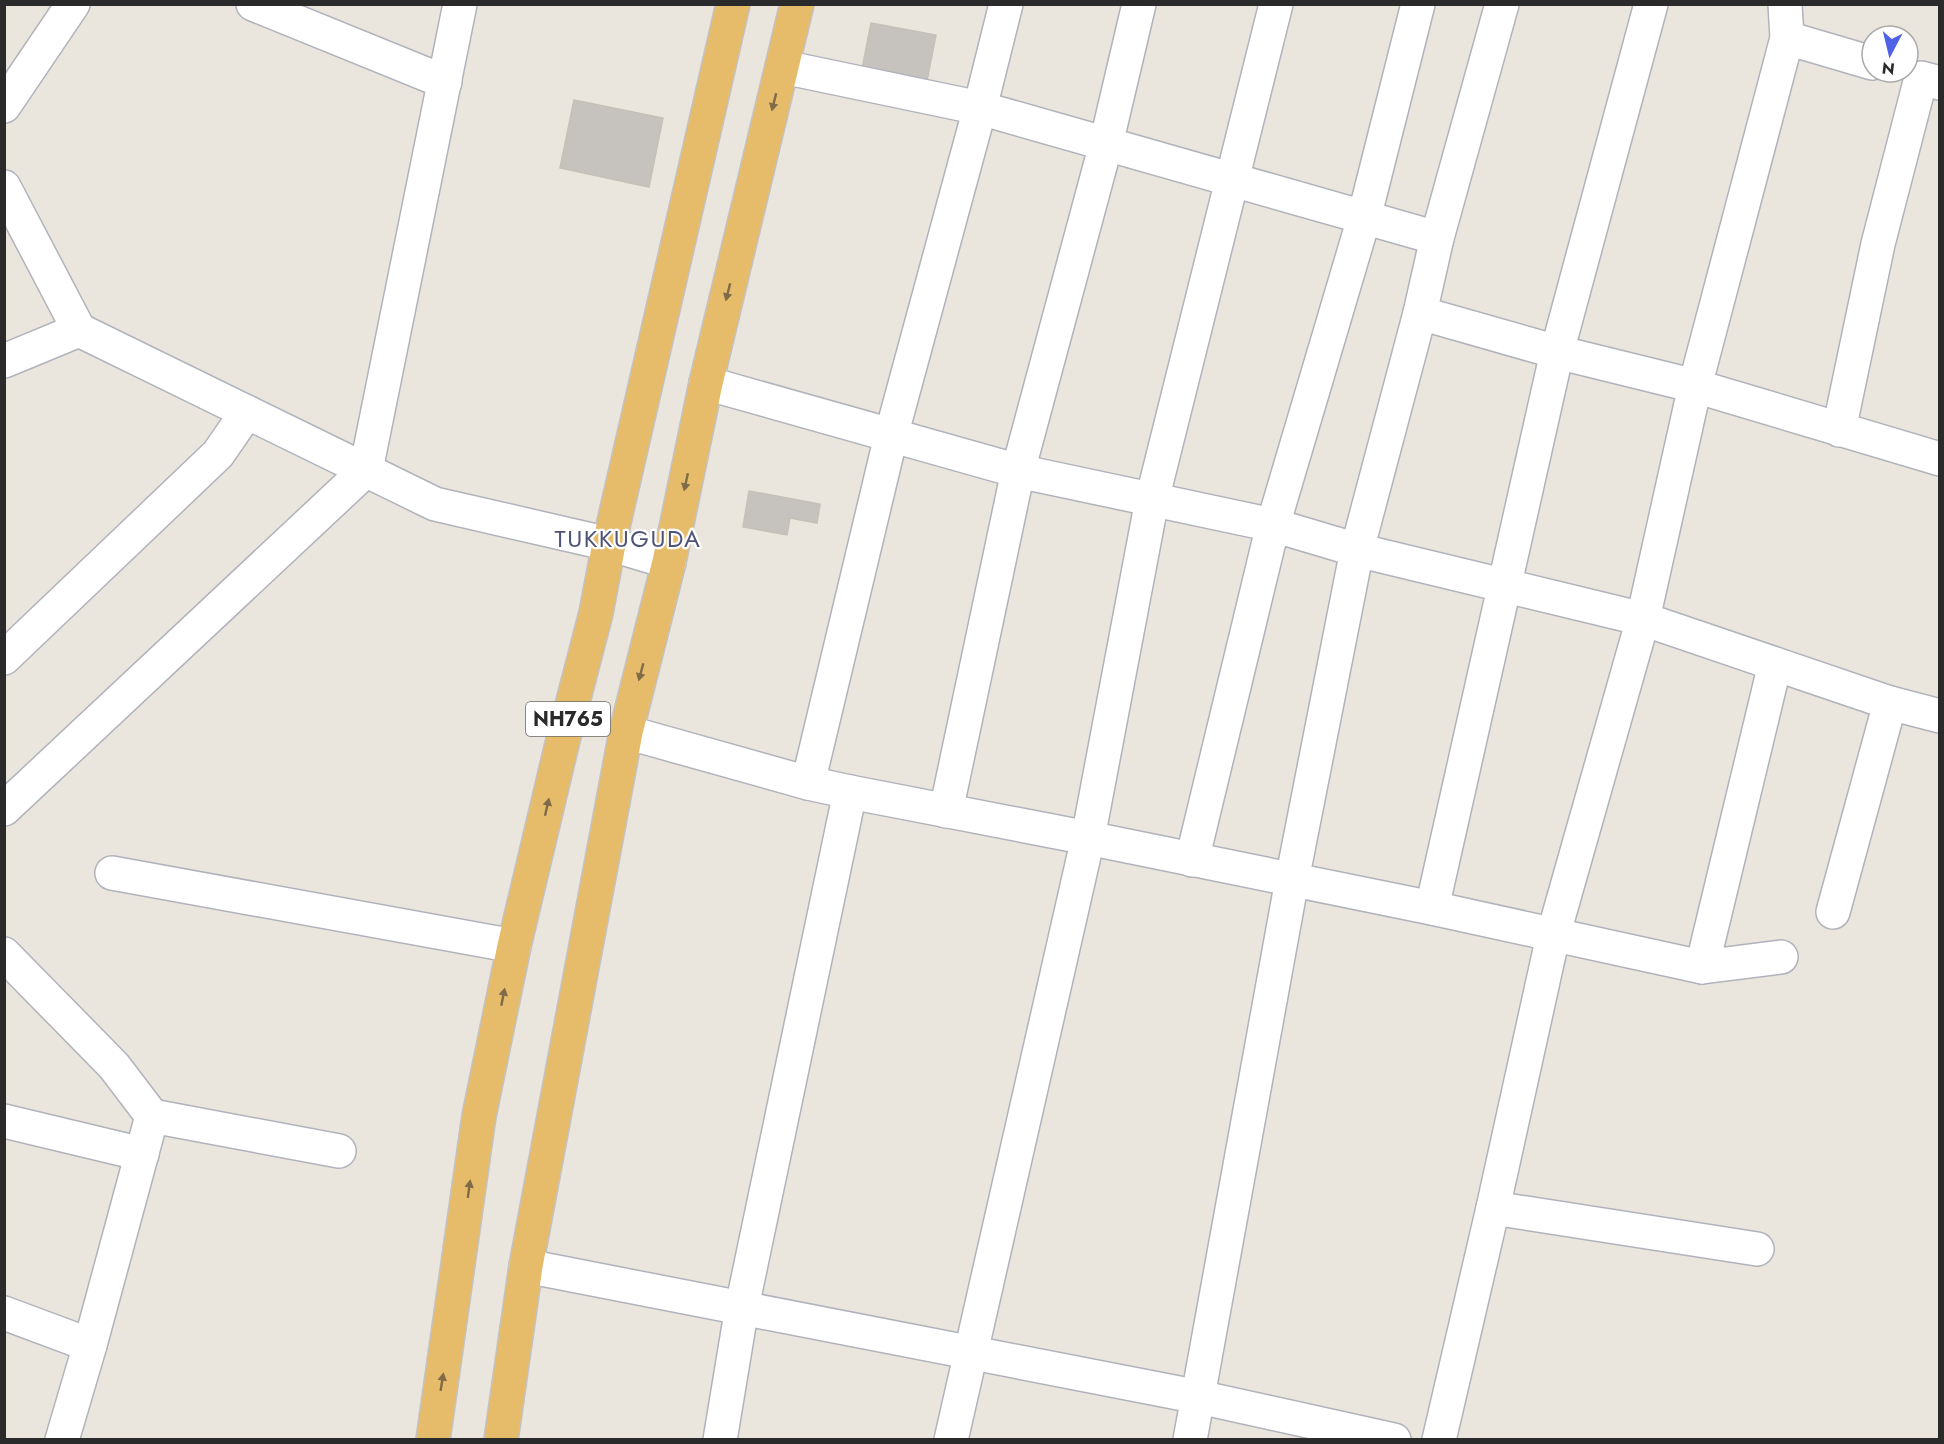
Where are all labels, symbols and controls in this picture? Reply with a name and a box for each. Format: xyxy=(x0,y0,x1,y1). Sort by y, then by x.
north arrow xyxy=(1860,24,1920,84)
text: N xyxy=(1881,56,1896,81)
one-way arrow xyxy=(769,93,779,111)
one-way arrow xyxy=(723,283,733,301)
one-way arrow xyxy=(681,473,690,492)
district label: TUKKUGUDA xyxy=(555,521,701,556)
one-way arrow xyxy=(636,663,646,681)
road number: NH765 xyxy=(526,702,610,736)
one-way arrow xyxy=(542,797,552,816)
one-way arrow xyxy=(499,987,508,1006)
one-way arrow xyxy=(465,1179,474,1198)
one-way arrow xyxy=(437,1372,446,1391)

